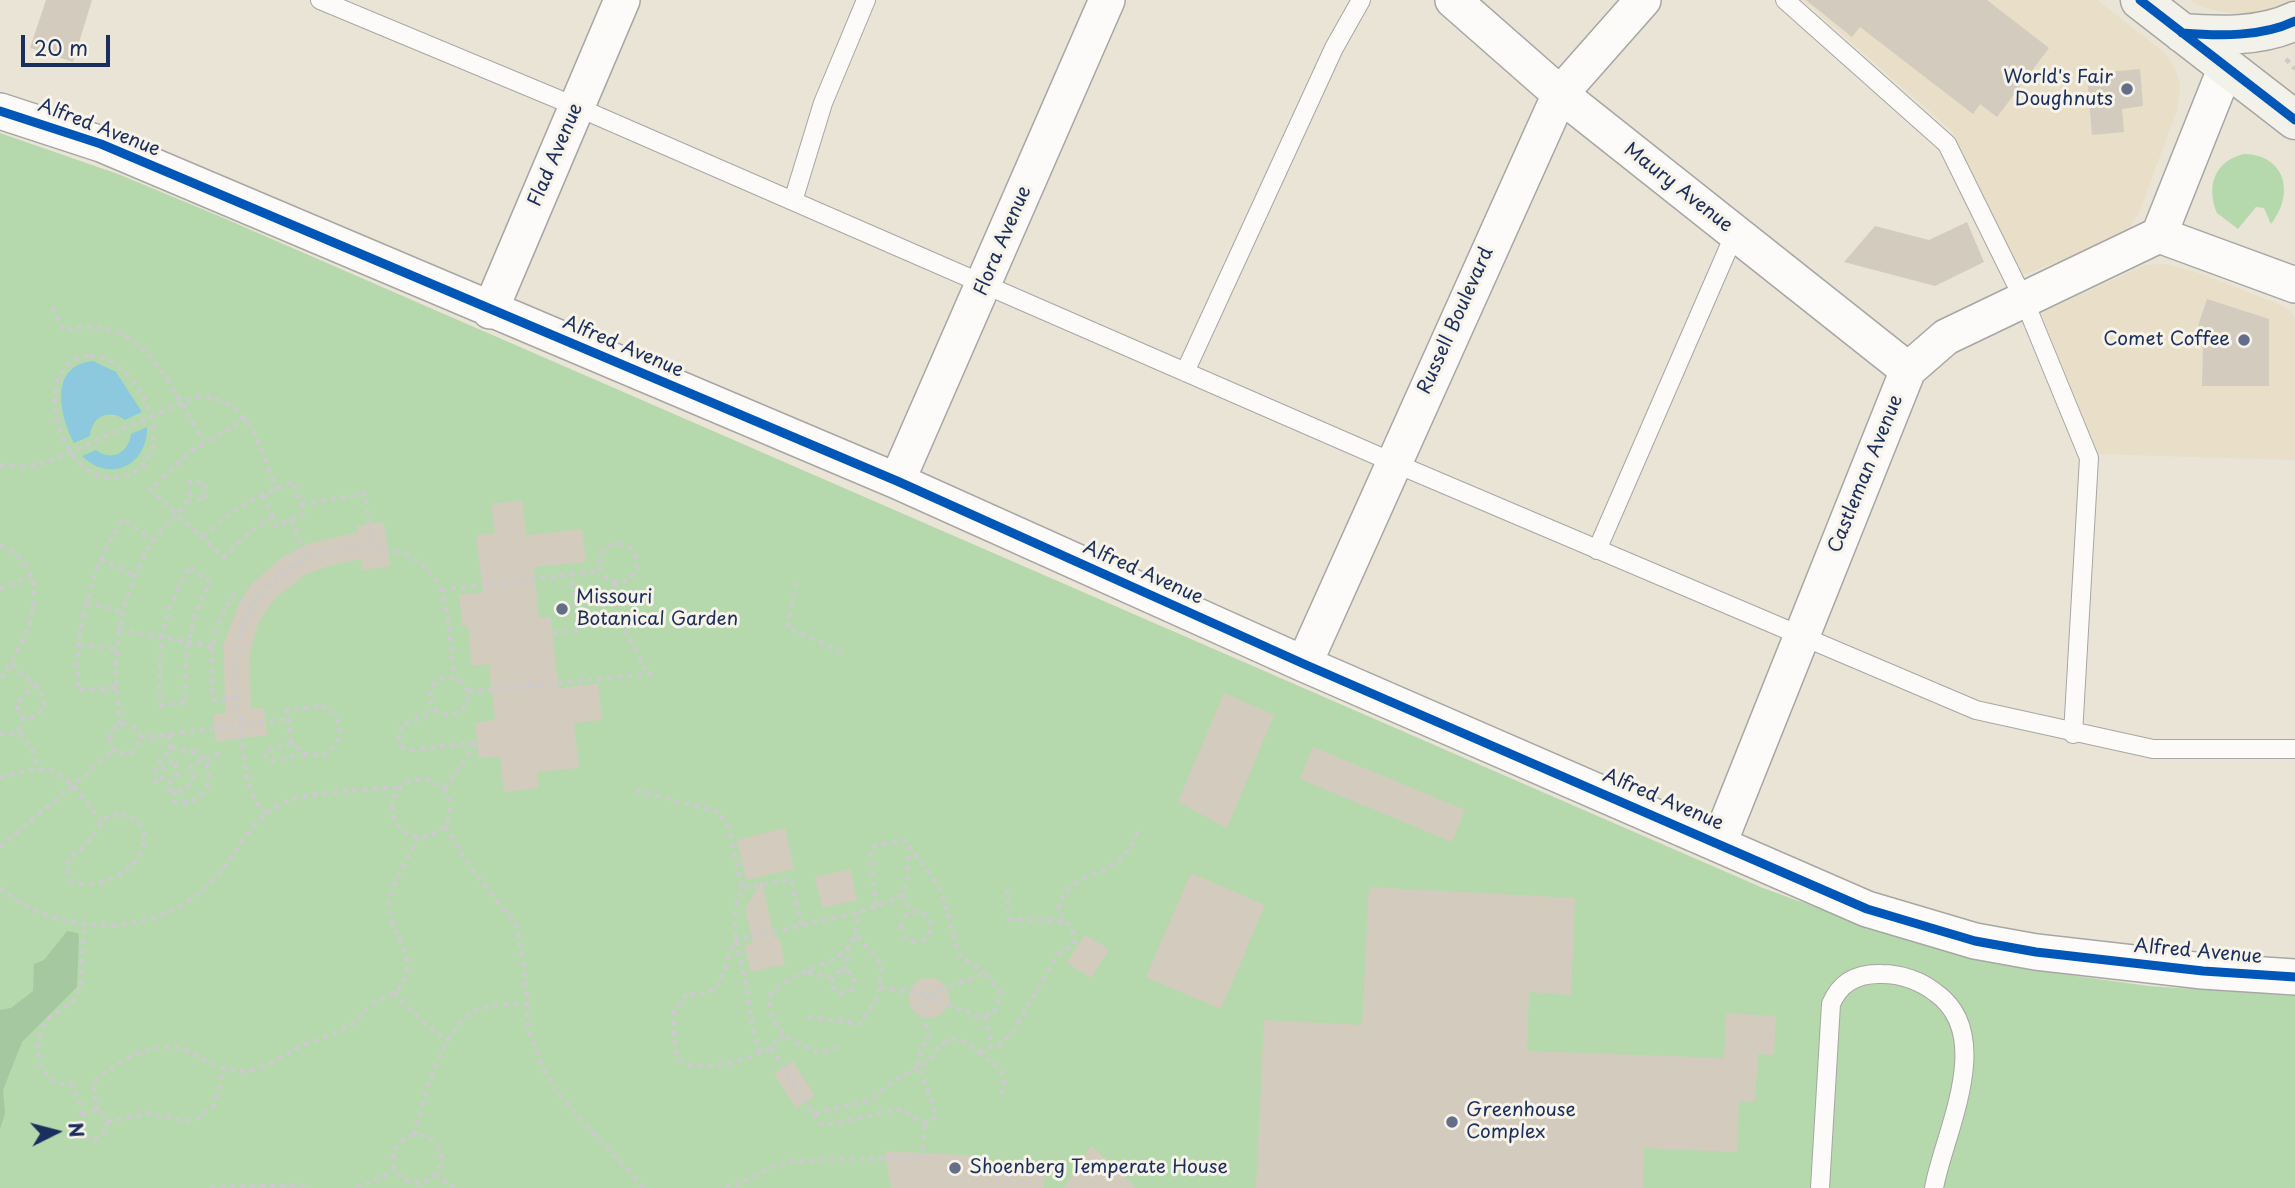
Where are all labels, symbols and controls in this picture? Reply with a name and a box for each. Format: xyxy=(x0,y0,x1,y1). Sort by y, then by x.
scale bar xyxy=(24,21,114,65)
text: 20 m xyxy=(34,31,88,63)
place label: World's Fair Doughnuts xyxy=(2003,67,2113,111)
marker: World's Fair Doughnuts xyxy=(2119,81,2135,97)
street label: Alfred Avenue xyxy=(35,94,163,162)
street label: Flad Avenue xyxy=(524,100,588,210)
street label: Maury Avenue xyxy=(1619,139,1737,237)
street label: Flora Avenue xyxy=(970,183,1036,299)
street label: Russell Boulevard xyxy=(1413,244,1499,398)
street label: Alfred Avenue xyxy=(559,311,687,383)
place label: Comet Coffee xyxy=(2103,329,2230,351)
marker: Comet Coffee xyxy=(2236,332,2252,348)
street label: Castleman Avenue xyxy=(1824,392,1908,556)
street label: Alfred Avenue xyxy=(1080,536,1206,610)
place label: Missouri Botanical Garden xyxy=(576,587,738,631)
marker: Missouri Botanical Garden xyxy=(554,601,570,617)
street label: Alfred Avenue xyxy=(1599,764,1727,836)
street label: Alfred Avenue xyxy=(2133,935,2263,969)
north arrow xyxy=(21,1097,91,1167)
place label: Greenhouse Complex xyxy=(1466,1100,1576,1144)
marker: Greenhouse Complex xyxy=(1444,1114,1460,1130)
text: N xyxy=(62,1121,92,1139)
place label: Shoenberg Temperate House xyxy=(969,1157,1228,1179)
marker: Shoenberg Temperate House xyxy=(947,1160,963,1176)

